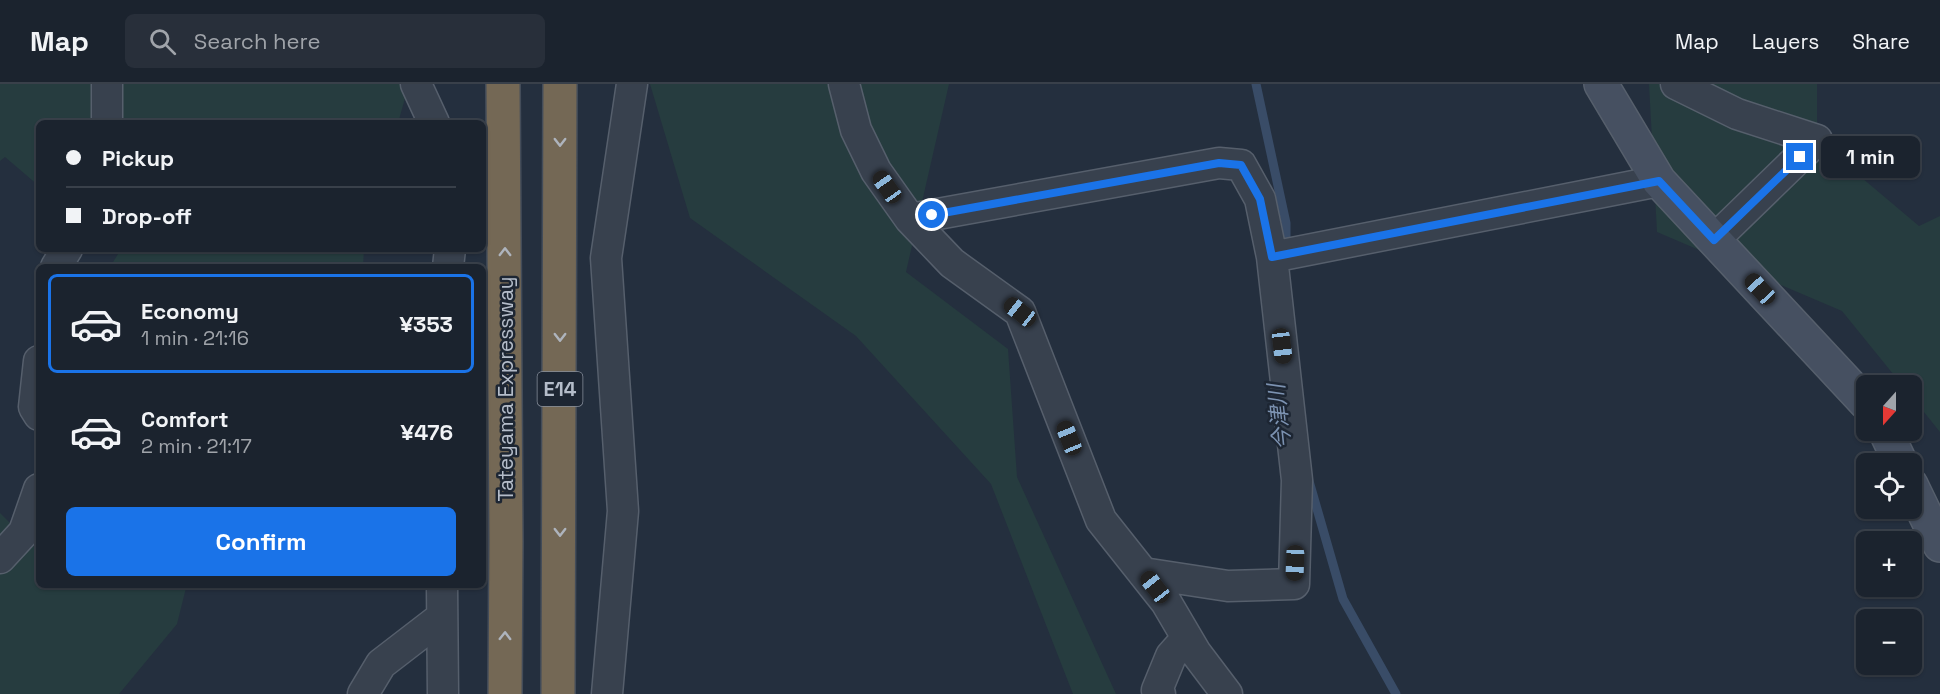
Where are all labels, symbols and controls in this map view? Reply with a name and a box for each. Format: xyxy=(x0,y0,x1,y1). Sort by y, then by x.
search box xyxy=(125,14,545,68)
text: Map xyxy=(30,23,89,59)
icon: search xyxy=(146,25,179,58)
text: Search here xyxy=(194,27,321,55)
text: Map xyxy=(1675,28,1719,55)
text: Layers xyxy=(1752,28,1819,55)
text: Share xyxy=(1852,28,1910,55)
callout: 1 min xyxy=(1821,136,1920,178)
one-way arrow xyxy=(554,138,566,147)
route end xyxy=(1786,143,1813,170)
text: Pickup xyxy=(102,144,174,172)
text: 1 min xyxy=(1846,144,1895,170)
car xyxy=(869,167,905,207)
route start xyxy=(918,201,945,228)
text: Drop-off xyxy=(102,202,192,230)
one-way arrow xyxy=(498,247,511,256)
car xyxy=(1741,270,1779,308)
street label: Tateyama Expressway xyxy=(492,276,519,502)
car xyxy=(1000,294,1040,330)
icon: car xyxy=(69,297,123,351)
text: Economy xyxy=(141,297,239,325)
text: ¥353 xyxy=(399,310,453,338)
text: 1 min · 21:16 xyxy=(141,325,249,351)
car xyxy=(1271,327,1293,365)
one-way arrow xyxy=(554,333,566,342)
road number: E14 xyxy=(538,372,582,406)
north arrow xyxy=(1856,375,1922,441)
map controls xyxy=(1856,375,1922,675)
water label: 今津川 xyxy=(1261,381,1296,451)
icon: car xyxy=(69,405,123,459)
text: Comfort xyxy=(141,405,229,433)
text: ¥476 xyxy=(401,418,453,446)
car xyxy=(1054,418,1084,458)
text: 2 min · 21:17 xyxy=(141,433,252,459)
button: locate xyxy=(1856,453,1922,519)
button: Confirm xyxy=(66,507,456,576)
one-way arrow xyxy=(554,528,566,537)
button: + xyxy=(1856,531,1922,597)
car xyxy=(1285,545,1305,581)
car xyxy=(1137,567,1173,607)
button: − xyxy=(1856,609,1922,675)
one-way arrow xyxy=(499,631,511,640)

